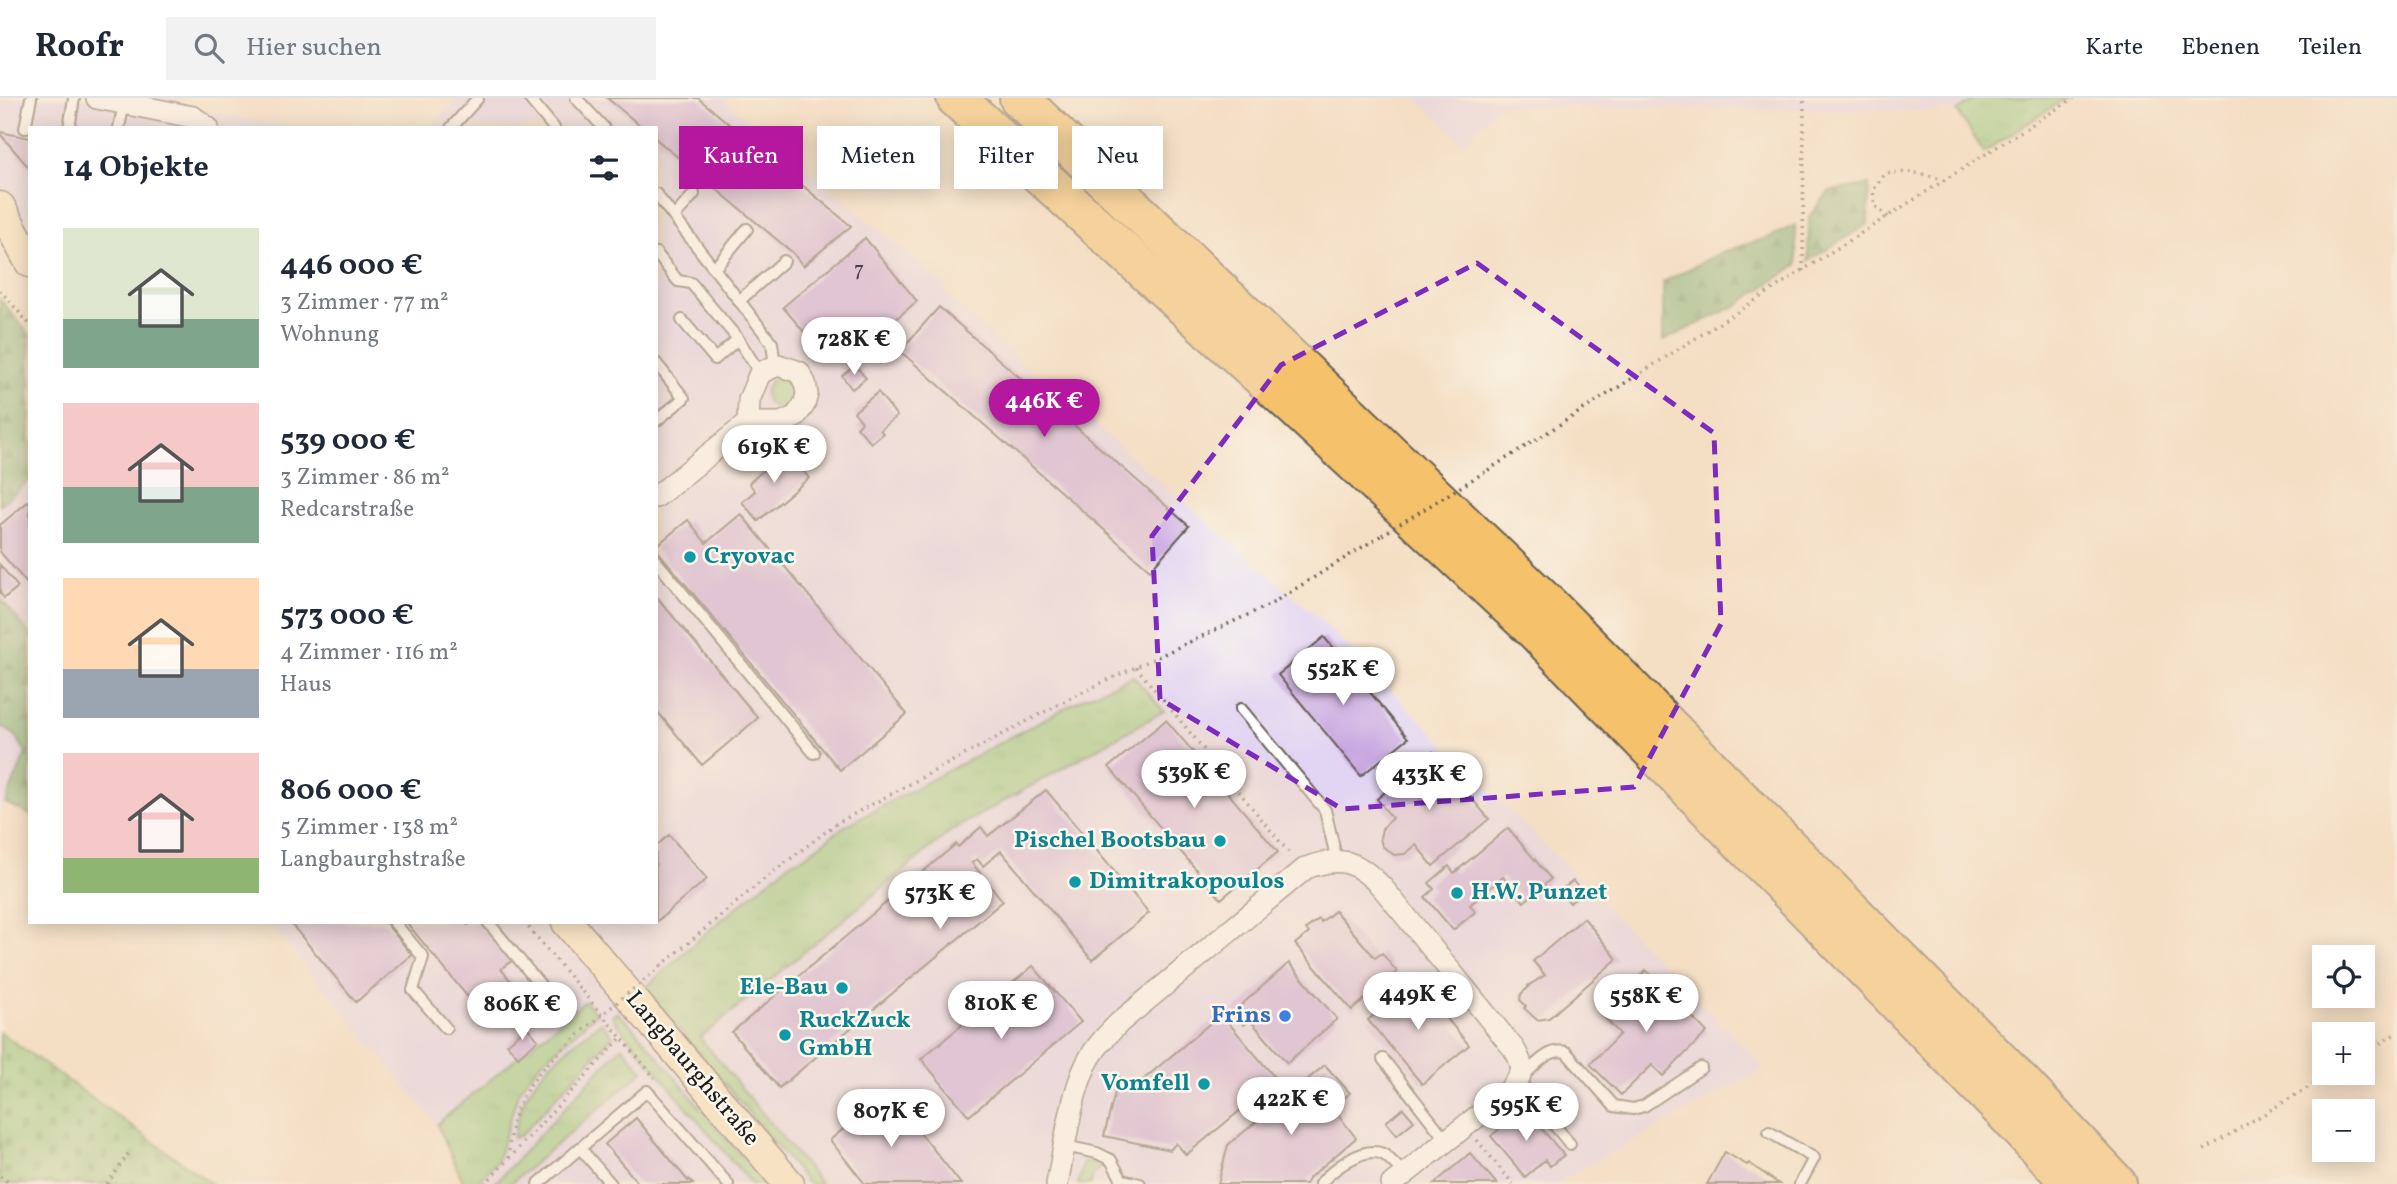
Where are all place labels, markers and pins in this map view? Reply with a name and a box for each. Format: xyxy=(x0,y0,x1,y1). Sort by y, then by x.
pin: 728K € xyxy=(797,317,911,377)
pin: 446K € xyxy=(987,380,1101,439)
pin: 619K € xyxy=(717,426,831,485)
place label: Cryovac xyxy=(704,540,795,574)
marker: Cryovac xyxy=(682,549,698,565)
pin: 552K € xyxy=(1286,648,1400,707)
pin: 539K € xyxy=(1137,750,1251,810)
pin: 433K € xyxy=(1372,752,1486,812)
place label: Pischel Bootsbau xyxy=(1014,824,1206,858)
marker: Pischel Bootsbau xyxy=(1212,833,1228,849)
place label: Dimitrakopoulos xyxy=(1089,865,1284,899)
pin: 573K € xyxy=(883,872,997,931)
marker: Dimitrakopoulos xyxy=(1067,874,1083,890)
place label: H.W. Punzet xyxy=(1471,876,1607,910)
marker: H.W. Punzet xyxy=(1449,885,1465,901)
place label: Ele-Bau xyxy=(739,971,828,1005)
pin: 449K € xyxy=(1361,972,1475,1032)
pin: 558K € xyxy=(1589,974,1703,1034)
marker: Ele-Bau xyxy=(834,980,850,996)
pin: 806K € xyxy=(465,982,579,1042)
pin: 810K € xyxy=(944,982,1058,1041)
place label: Frins xyxy=(1211,999,1271,1033)
place label: RuckZuck GmbH xyxy=(799,1004,911,1066)
marker: Frins xyxy=(1277,1008,1293,1024)
marker: RuckZuck GmbH xyxy=(777,1027,793,1043)
place label: Vomfell xyxy=(1101,1067,1190,1101)
marker: Vomfell xyxy=(1196,1076,1212,1092)
pin: 422K € xyxy=(1234,1077,1348,1137)
pin: 595K € xyxy=(1469,1084,1583,1143)
pin: 807K € xyxy=(834,1090,948,1149)

